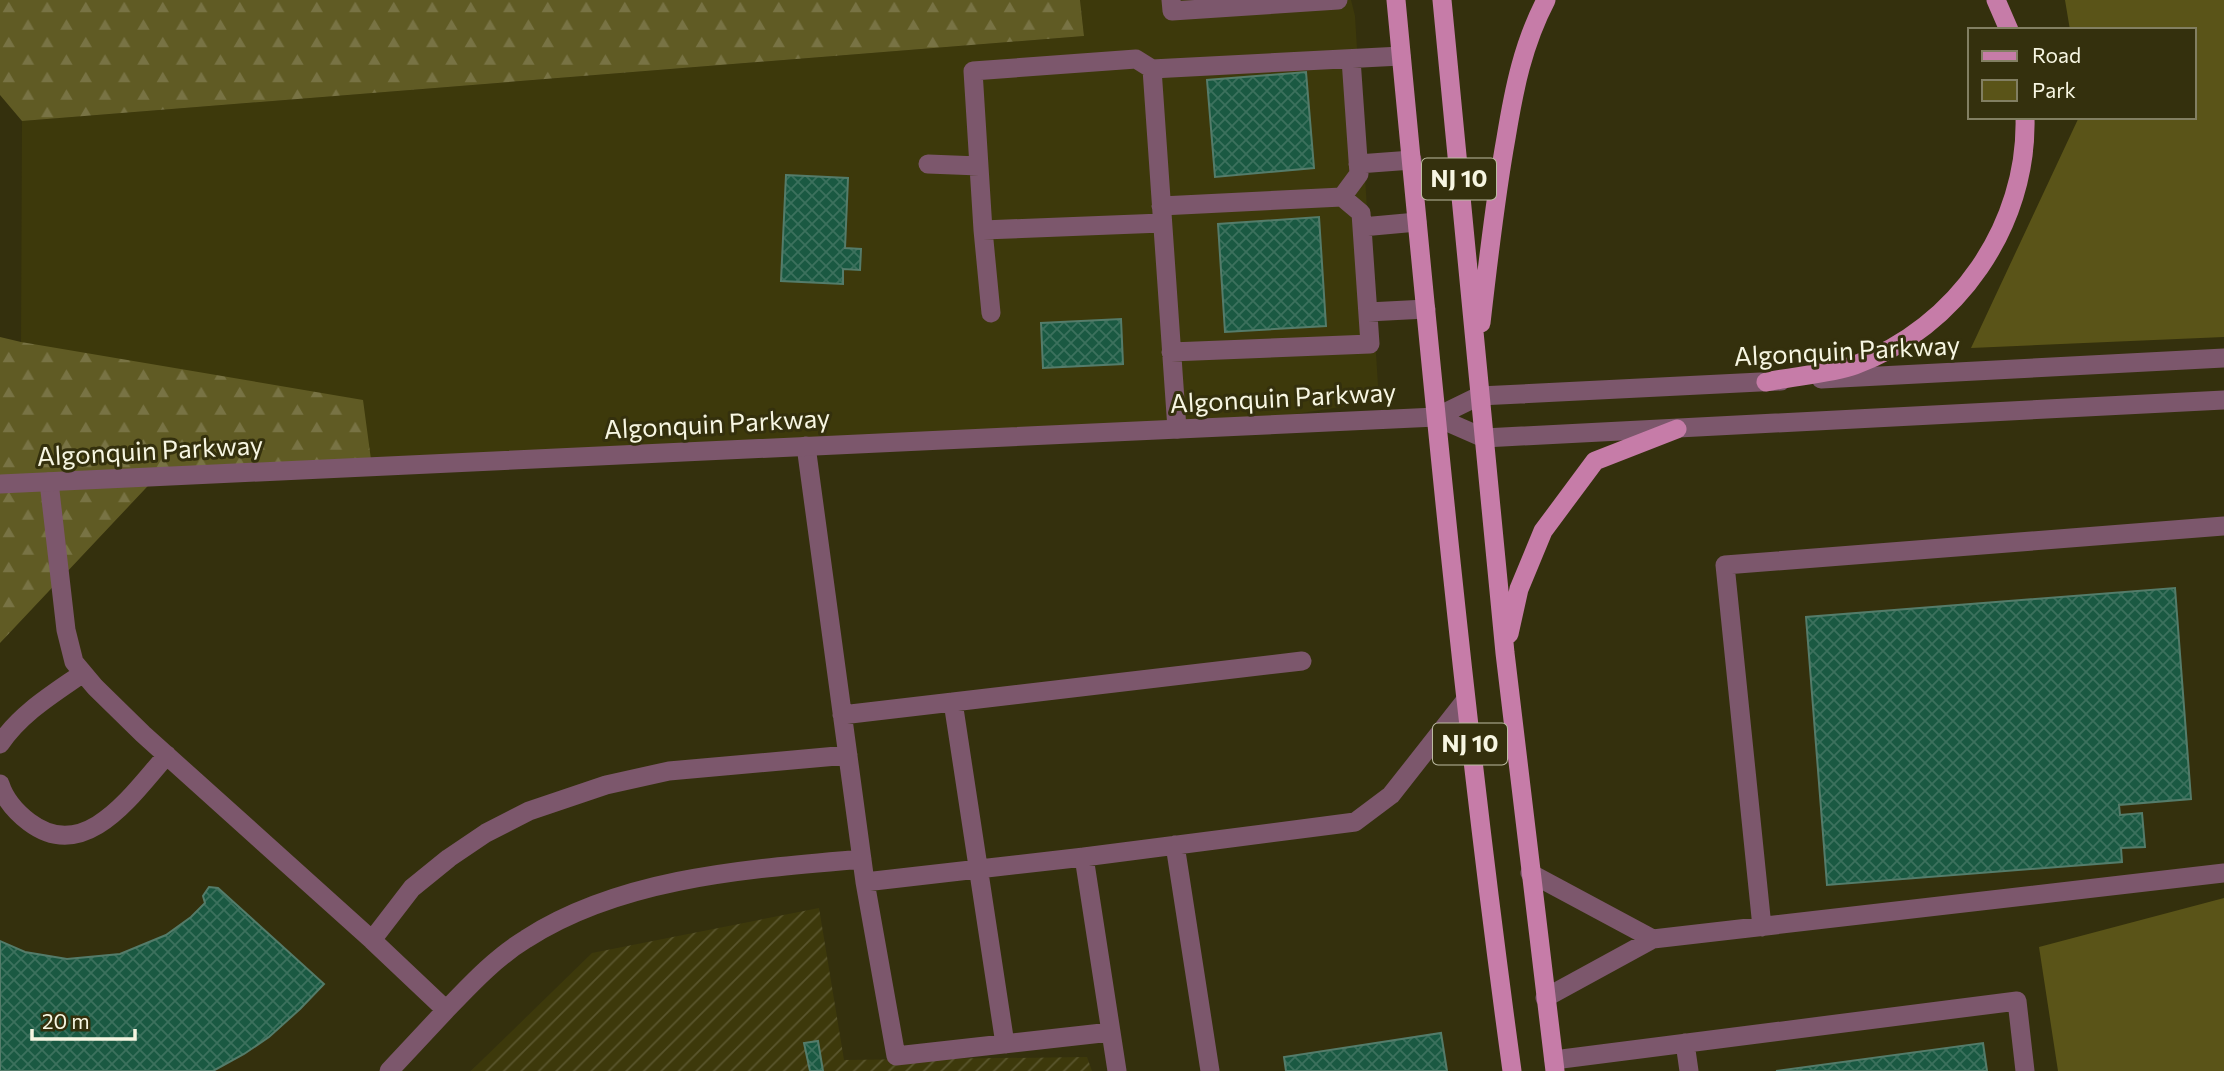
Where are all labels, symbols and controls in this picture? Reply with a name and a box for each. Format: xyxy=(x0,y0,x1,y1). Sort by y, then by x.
legend xyxy=(1968,28,2196,119)
text: Road xyxy=(2032,42,2081,67)
text: Park xyxy=(2032,77,2076,102)
road number: NJ 10 xyxy=(1422,159,1496,200)
street label: Algonquin Parkway xyxy=(1733,328,1961,371)
street label: Algonquin Parkway xyxy=(1169,375,1397,418)
street label: Algonquin Parkway xyxy=(603,401,831,444)
street label: Algonquin Parkway xyxy=(36,428,264,471)
road number: NJ 10 xyxy=(1433,724,1507,764)
scale bar xyxy=(32,998,135,1042)
text: 20 m xyxy=(42,1008,90,1033)

